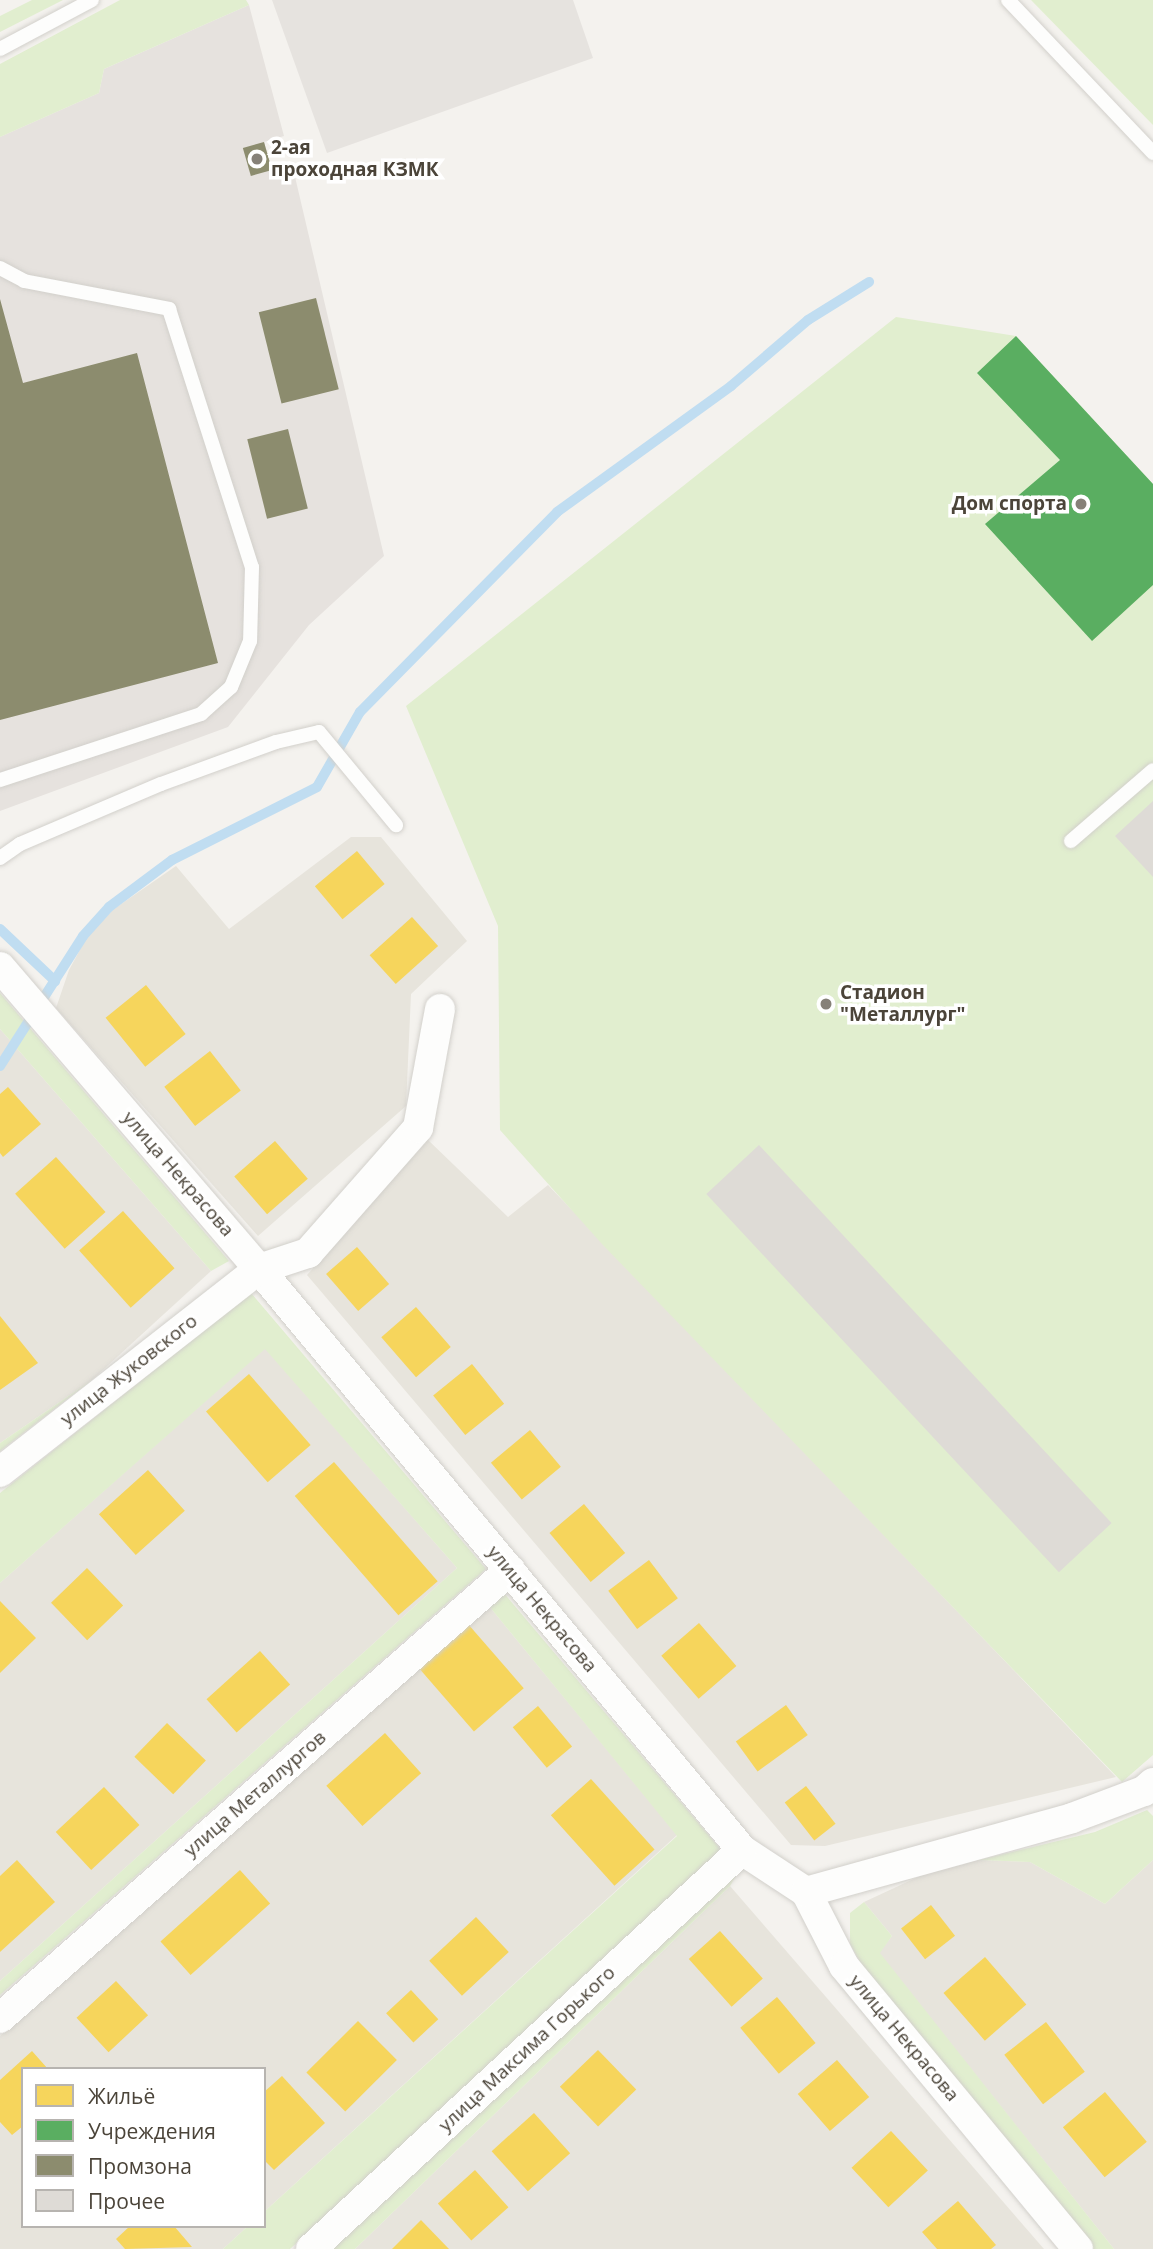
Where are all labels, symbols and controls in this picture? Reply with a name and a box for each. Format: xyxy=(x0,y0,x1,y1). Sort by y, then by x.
place label: 2-ая проходная КЗМК xyxy=(271,137,439,181)
marker: 2-ая проходная КЗМК xyxy=(249,151,265,167)
place label: Дом спорта xyxy=(952,493,1067,515)
marker: Дом спорта xyxy=(1073,496,1089,512)
place label: Стадион "Металлург" xyxy=(840,982,965,1026)
marker: Стадион "Металлург" xyxy=(818,996,834,1012)
street label: улица Некрасова xyxy=(117,1107,239,1241)
street label: улица Жуковского xyxy=(56,1309,202,1431)
street label: улица Некрасова xyxy=(482,1541,602,1677)
street label: улица Металлургов xyxy=(179,1726,331,1862)
street label: улица Максима Горького xyxy=(434,1961,620,2137)
street label: улица Некрасова xyxy=(844,1970,964,2106)
legend xyxy=(21,2067,266,2228)
text: Жильё xyxy=(88,2082,155,2110)
text: Учреждения xyxy=(88,2117,216,2145)
text: Промзона xyxy=(88,2152,192,2180)
text: Прочее xyxy=(88,2187,165,2215)

